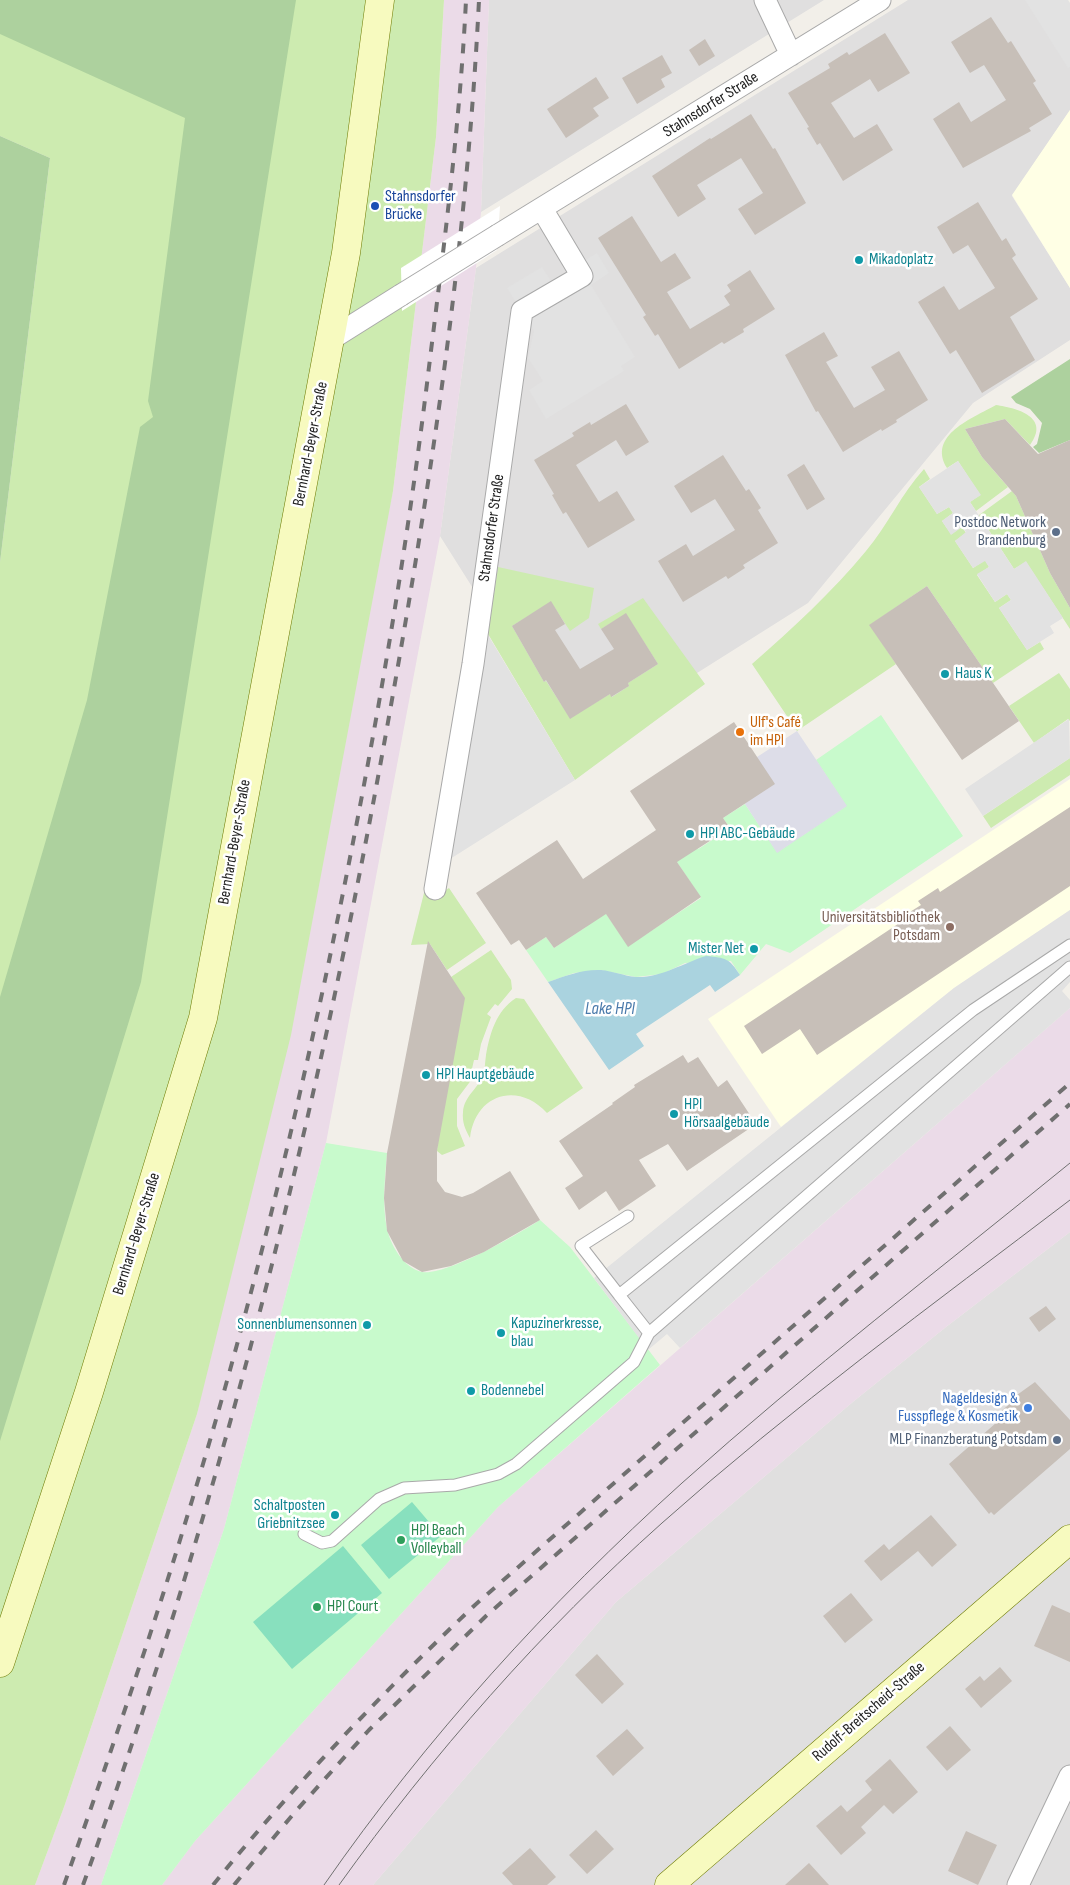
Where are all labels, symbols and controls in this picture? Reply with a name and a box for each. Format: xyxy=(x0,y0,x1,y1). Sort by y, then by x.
street label: Stahnsdorfer Straße xyxy=(660,68,762,142)
place label: Stahnsdorfer Brücke xyxy=(385,187,456,225)
marker: Stahnsdorfer Brücke xyxy=(369,200,381,212)
place label: Mikadoplatz xyxy=(869,250,934,270)
marker: Mikadoplatz xyxy=(853,254,865,266)
street label: Bernhard-Beyer-Straße xyxy=(290,380,332,508)
street label: Stahnsdorfer Straße xyxy=(475,473,509,583)
place label: Postdoc Network Brandenburg xyxy=(954,513,1046,551)
marker: Postdoc Network Brandenburg xyxy=(1050,526,1062,538)
place label: Haus K xyxy=(955,664,992,684)
marker: Haus K xyxy=(939,668,951,680)
place label: Ulf's Café im HPI xyxy=(750,713,801,751)
marker: Ulf's Café im HPI xyxy=(734,726,746,738)
street label: Bernhard-Beyer-Straße xyxy=(215,778,255,906)
place label: HPI ABC-Gebäude xyxy=(700,824,795,844)
marker: HPI ABC-Gebäude xyxy=(684,828,696,840)
place label: Universitätsbibliothek Potsdam xyxy=(822,908,940,946)
marker: Universitätsbibliothek Potsdam xyxy=(944,921,956,933)
place label: Mister Net xyxy=(688,939,744,959)
marker: Mister Net xyxy=(748,943,760,955)
water label: Lake HPI xyxy=(585,998,635,1020)
place label: HPI Hauptgebäude xyxy=(436,1065,534,1085)
marker: HPI Hauptgebäude xyxy=(420,1069,432,1081)
place label: HPI Hörsaalgebäude xyxy=(684,1095,769,1133)
marker: HPI Hörsaalgebäude xyxy=(668,1108,680,1120)
street label: Bernhard-Beyer-Straße xyxy=(109,1171,165,1297)
place label: Kapuzinerkresse, blau xyxy=(511,1314,602,1352)
place label: Sonnenblumensonnen xyxy=(237,1315,357,1335)
marker: Sonnenblumensonnen xyxy=(361,1319,373,1331)
marker: Kapuzinerkresse, blau xyxy=(495,1327,507,1339)
place label: Bodennebel xyxy=(481,1381,544,1401)
marker: Bodennebel xyxy=(465,1385,477,1397)
place label: Nageldesign & Fusspflege & Kosmetik xyxy=(898,1389,1018,1427)
marker: Nageldesign & Fusspflege & Kosmetik xyxy=(1022,1402,1034,1414)
place label: MLP Finanzberatung Potsdam xyxy=(889,1430,1047,1450)
marker: MLP Finanzberatung Potsdam xyxy=(1051,1434,1063,1446)
place label: Schaltposten Griebnitzsee xyxy=(254,1496,325,1534)
marker: Schaltposten Griebnitzsee xyxy=(329,1509,341,1521)
place label: HPI Beach Volleyball xyxy=(411,1521,465,1559)
marker: HPI Beach Volleyball xyxy=(395,1534,407,1546)
place label: HPI Court xyxy=(327,1597,378,1617)
marker: HPI Court xyxy=(311,1601,323,1613)
street label: Rudolf-Breitscheid-Straße xyxy=(809,1658,929,1766)

